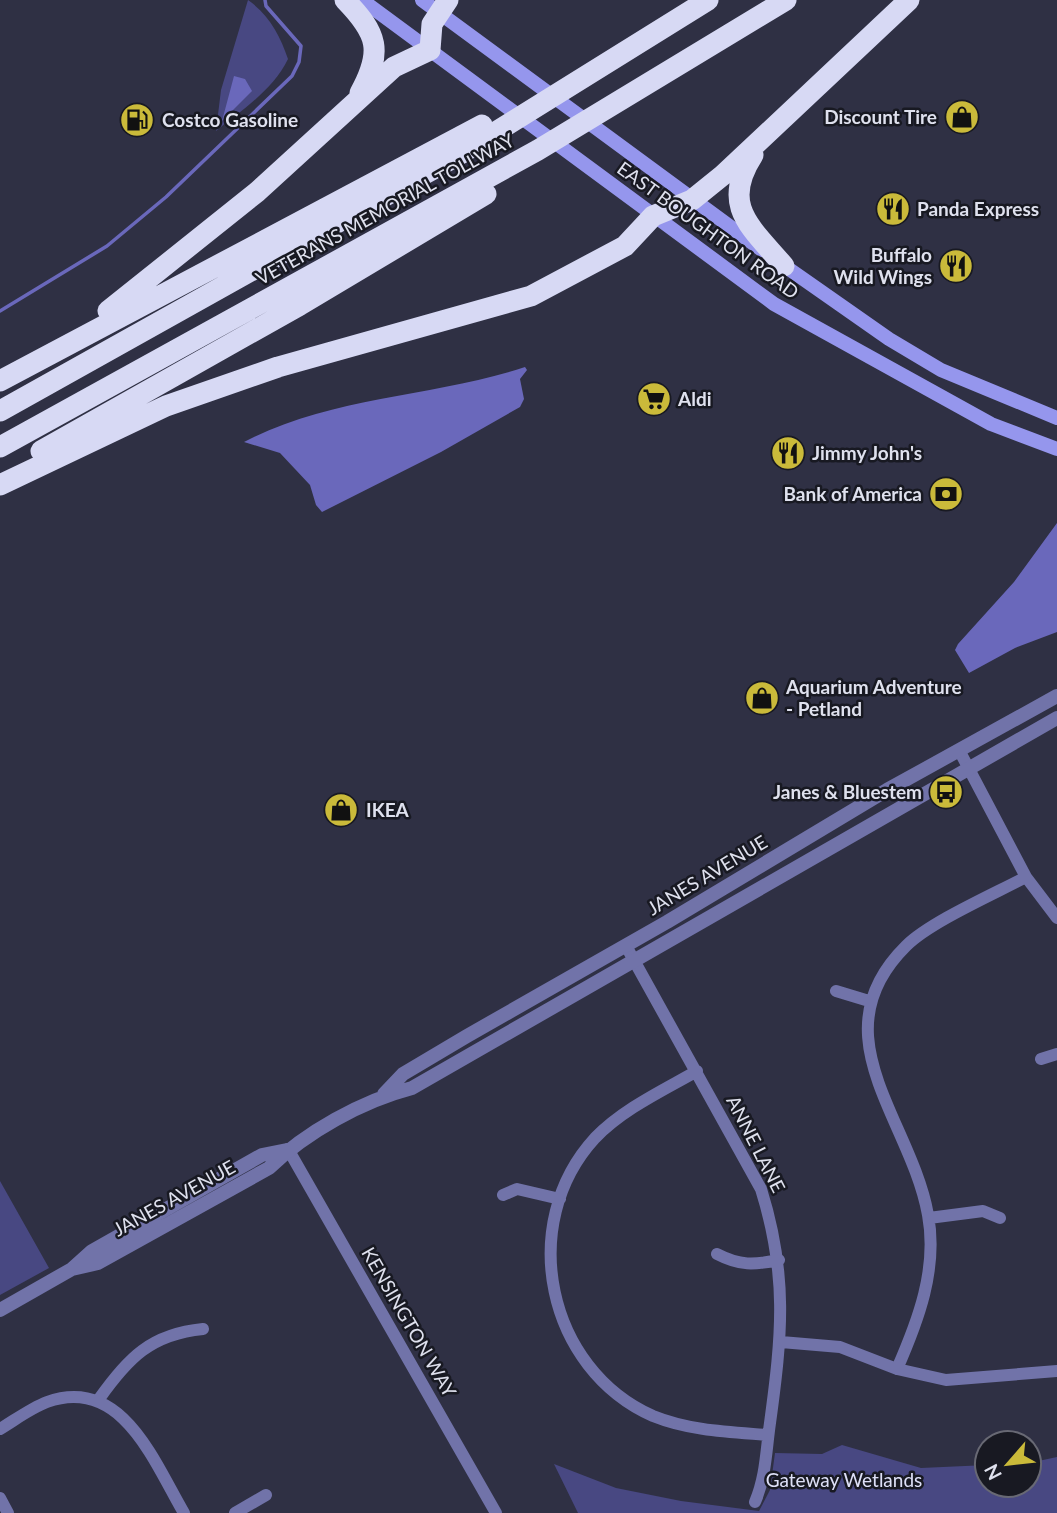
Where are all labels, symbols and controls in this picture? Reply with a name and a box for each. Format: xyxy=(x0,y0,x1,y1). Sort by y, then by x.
shop icon: Discount Tire xyxy=(943,98,981,136)
fuel station icon: Costco Gasoline xyxy=(118,101,156,139)
place label: Discount Tire xyxy=(824,105,937,128)
place label: Costco Gasoline xyxy=(162,108,298,131)
street label: VETERANS MEMORIAL TOLLWAY xyxy=(252,128,518,289)
street label: EAST BOUGHTON ROAD xyxy=(613,156,803,303)
restaurant icon: Panda Express xyxy=(874,190,912,228)
place label: Panda Express xyxy=(917,197,1039,220)
place label: Buffalo Wild Wings xyxy=(834,243,932,288)
restaurant icon: Buffalo Wild Wings xyxy=(937,247,975,285)
supermarket icon: Aldi xyxy=(635,380,673,418)
place label: Aldi xyxy=(677,387,712,410)
restaurant icon: Jimmy John's xyxy=(769,434,807,472)
place label: Jimmy John's xyxy=(812,441,922,464)
bank icon: Bank of America xyxy=(927,475,965,513)
place label: Bank of America xyxy=(783,482,922,505)
place label: Aquarium Adventure - Petland xyxy=(785,675,962,720)
shop icon: Aquarium Adventure - Petland xyxy=(743,679,781,717)
bus stop icon: Janes & Bluestem xyxy=(927,773,965,811)
place label: Janes & Bluestem xyxy=(773,780,922,803)
shop icon: IKEA xyxy=(322,791,360,829)
place label: IKEA xyxy=(366,798,410,821)
street label: JANES AVENUE xyxy=(643,830,771,919)
street label: ANNE LANE xyxy=(722,1091,791,1196)
street label: JANES AVENUE xyxy=(109,1155,239,1241)
street label: KENSINGTON WAY xyxy=(357,1243,462,1401)
north arrow xyxy=(973,1429,1043,1499)
text: N xyxy=(979,1460,1006,1484)
park label: Gateway Wetlands xyxy=(766,1468,922,1491)

